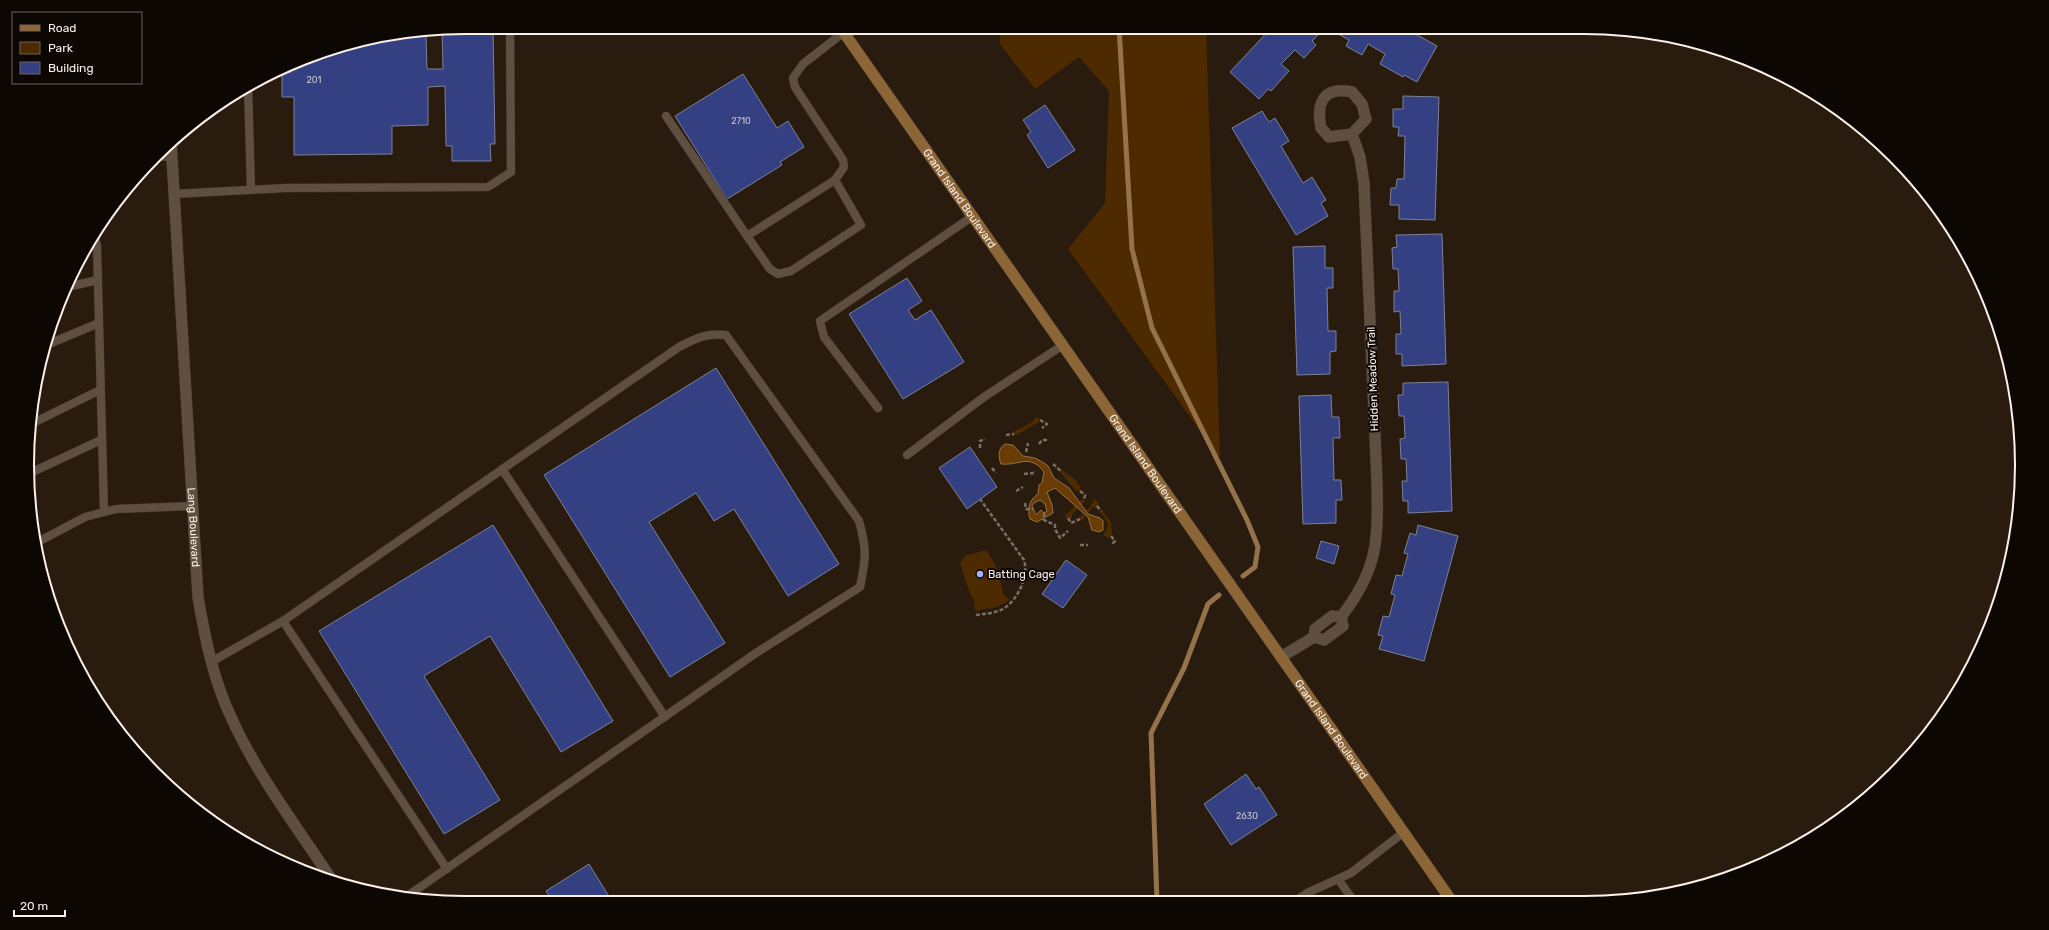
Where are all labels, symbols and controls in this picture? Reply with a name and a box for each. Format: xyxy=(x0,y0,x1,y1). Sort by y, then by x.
legend xyxy=(12,12,142,84)
text: Road xyxy=(48,21,76,35)
text: Park xyxy=(48,41,74,55)
text: Building xyxy=(48,61,94,75)
house number: 201 xyxy=(307,75,322,85)
house number: 2710 xyxy=(731,116,751,126)
street label: Grand Island Boulevard xyxy=(921,146,999,250)
street label: Hidden Meadow Trail xyxy=(1365,326,1381,432)
street label: Grand Island Boulevard xyxy=(1106,411,1185,516)
street label: Lang Boulevard xyxy=(185,487,203,568)
place label: Batting Cage xyxy=(988,568,1055,581)
marker: Batting Cage xyxy=(975,569,985,579)
street label: Grand Island Boulevard xyxy=(1292,677,1371,781)
house number: 2630 xyxy=(1236,811,1258,821)
scale bar xyxy=(14,892,65,918)
text: 20 m xyxy=(20,899,48,913)

